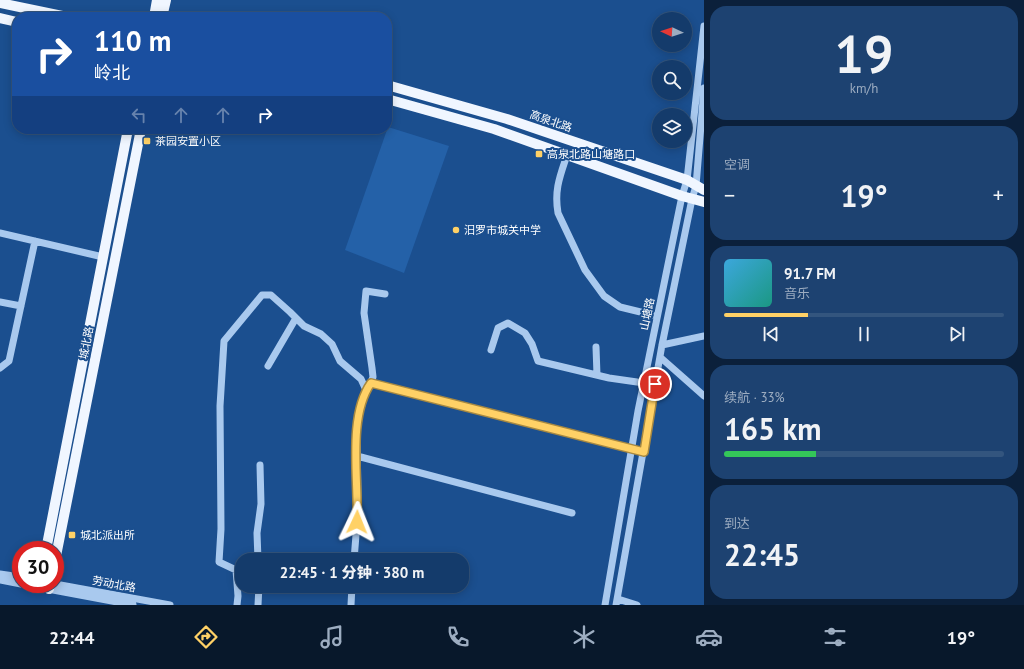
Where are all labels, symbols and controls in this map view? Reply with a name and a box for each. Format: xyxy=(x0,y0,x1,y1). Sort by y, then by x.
north arrow xyxy=(652,12,692,52)
map controls xyxy=(652,12,692,148)
text: 19 xyxy=(835,20,893,87)
text: 110 m xyxy=(94,22,171,59)
icon: right xyxy=(28,28,80,80)
button: search xyxy=(652,60,692,100)
text: 岭北 xyxy=(94,61,130,84)
text: km/h xyxy=(850,80,878,97)
icon: left xyxy=(128,104,150,126)
icon: ahead xyxy=(170,104,192,126)
icon: ahead xyxy=(212,104,234,126)
icon: right xyxy=(254,104,276,126)
street label: 高泉北路 xyxy=(528,107,574,135)
button: layers xyxy=(652,108,692,148)
place label: 茶园安置小区 xyxy=(155,134,221,148)
marker: 茶园安置小区 xyxy=(142,136,152,146)
place label: 高泉北路山塘路口 xyxy=(547,147,635,161)
marker: 高泉北路山塘路口 xyxy=(534,149,544,159)
text: 空调 xyxy=(724,156,750,173)
text: 19° xyxy=(840,176,888,215)
text: − xyxy=(724,181,735,209)
text: + xyxy=(993,181,1004,209)
place label: 汨罗市城关中学 xyxy=(464,223,541,237)
marker: 汨罗市城关中学 xyxy=(451,225,461,235)
text: 91.7 FM xyxy=(784,264,836,283)
text: 音乐 xyxy=(784,285,810,302)
street label: 山塘路 xyxy=(637,296,657,332)
icon: previous xyxy=(760,323,782,345)
icon: pause xyxy=(853,323,875,345)
icon: next xyxy=(946,323,968,345)
street label: 城北路 xyxy=(76,325,96,361)
pin xyxy=(638,367,672,401)
icon: arrive xyxy=(644,373,666,395)
text: 续航 · 33% xyxy=(724,389,785,406)
text: 165 km xyxy=(724,409,822,448)
position arrow xyxy=(336,501,378,543)
text: 到达 xyxy=(724,515,750,532)
place label: 城北派出所 xyxy=(80,528,135,542)
marker: 城北派出所 xyxy=(67,530,77,540)
text: 22:45 xyxy=(724,535,800,574)
speed limit sign: 30 xyxy=(12,541,64,593)
text: 22:45 · 1 分钟 · 380 m xyxy=(280,563,424,582)
street label: 劳动北路 xyxy=(91,573,137,595)
icon: directions xyxy=(192,623,220,651)
icon: music xyxy=(318,623,346,651)
icon: phone xyxy=(444,623,472,651)
icon: climate xyxy=(570,623,598,651)
icon: car xyxy=(695,623,723,651)
icon: filters xyxy=(821,623,849,651)
text: 22:44 xyxy=(49,626,95,649)
text: 19° xyxy=(947,626,975,649)

